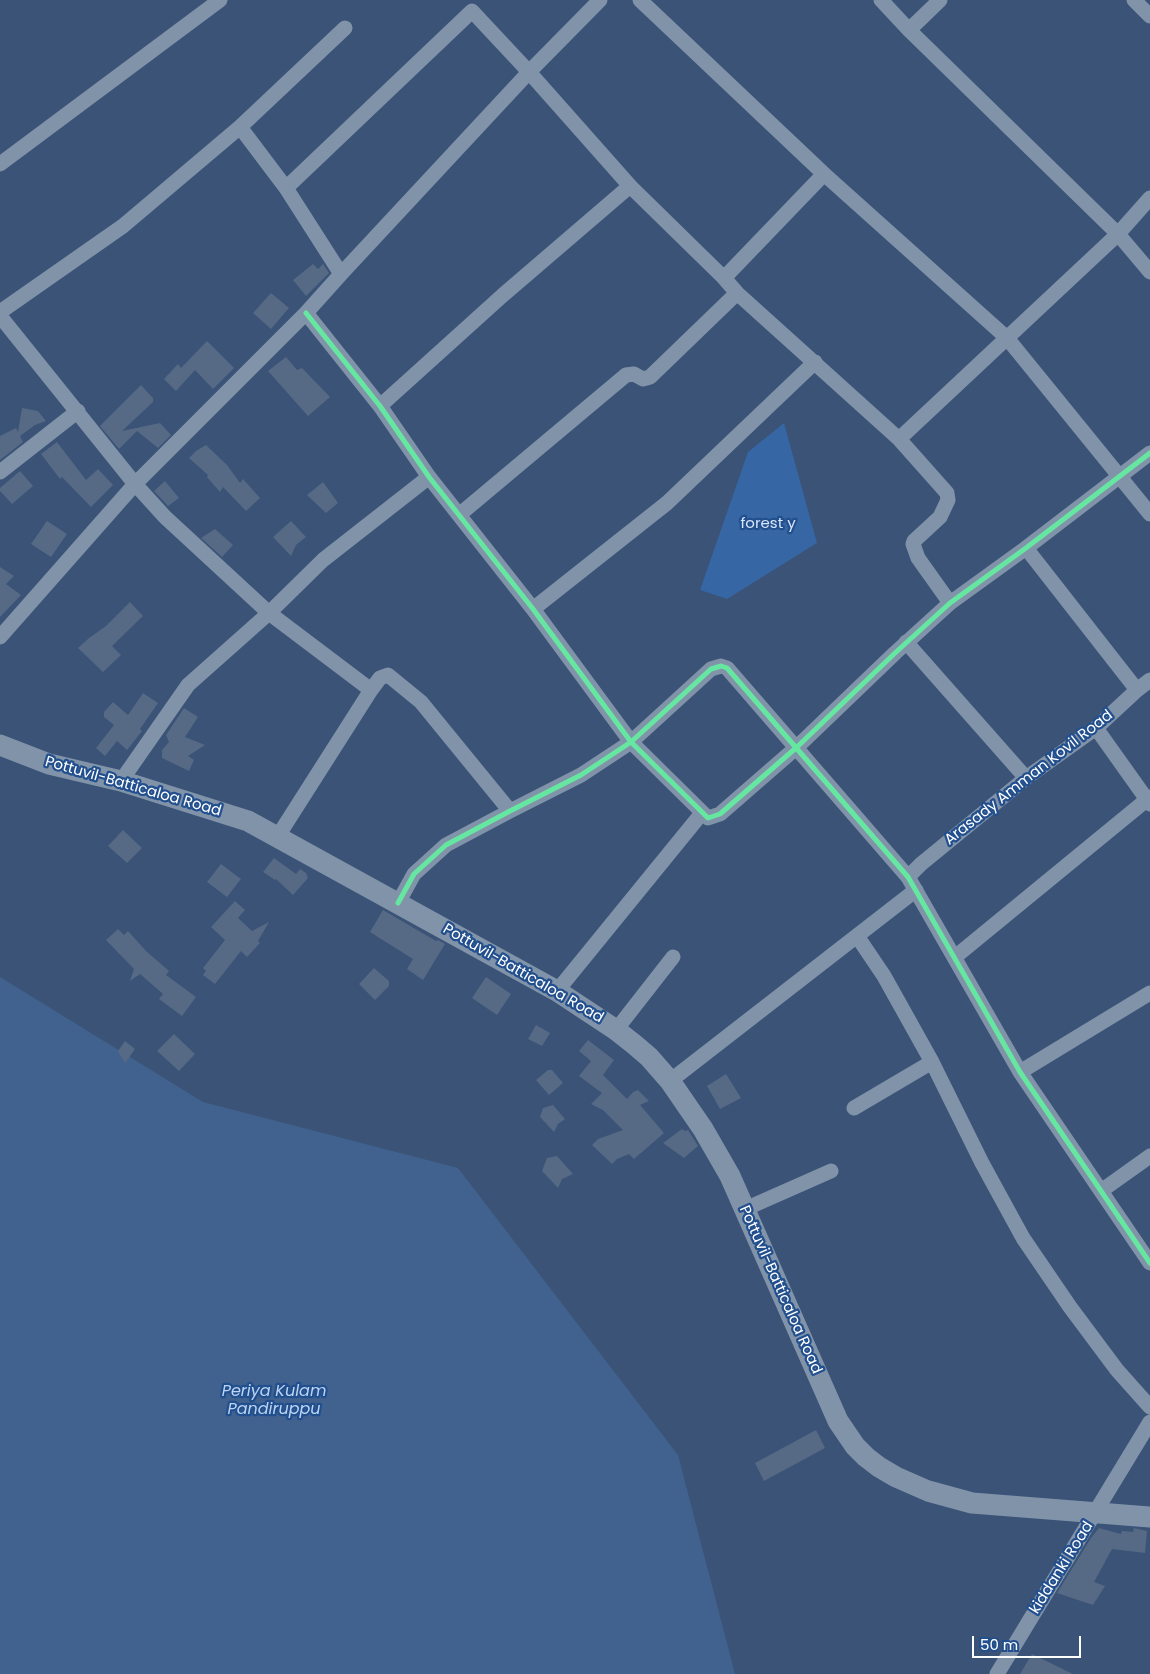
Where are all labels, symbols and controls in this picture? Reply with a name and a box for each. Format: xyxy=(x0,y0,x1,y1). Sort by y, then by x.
park label: forest y xyxy=(740,515,796,533)
street label: Arasady Amman Kovil Road xyxy=(941,707,1117,849)
street label: Pottuvil-Batticaloa Road xyxy=(43,753,223,821)
street label: Pottuvil-Batticaloa Road xyxy=(439,921,607,1027)
street label: Pottuvil-Batticaloa Road xyxy=(735,1203,825,1377)
water label: Periya Kulam Pandiruppu xyxy=(222,1382,326,1420)
street label: kiddanki Road xyxy=(1026,1518,1098,1618)
scale bar xyxy=(975,1626,1084,1658)
text: 50 m xyxy=(980,1634,1018,1655)

